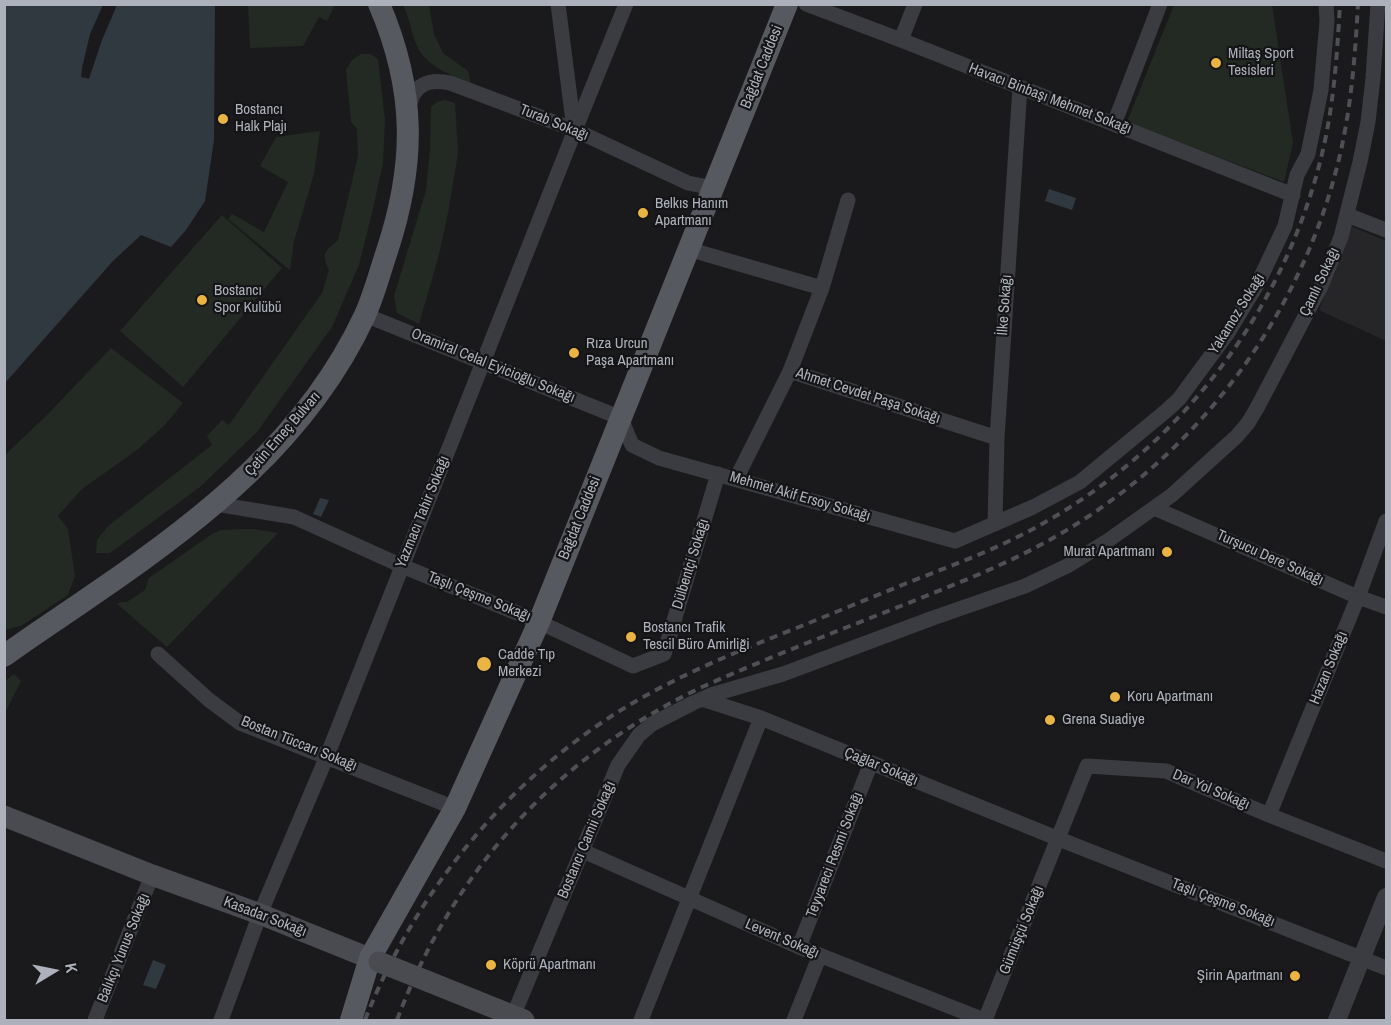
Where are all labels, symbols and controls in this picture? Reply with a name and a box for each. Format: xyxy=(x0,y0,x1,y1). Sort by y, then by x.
street label: Bağdat Caddesi xyxy=(737,23,787,111)
place label: Miltaş Sport Tesisleri xyxy=(1228,45,1294,80)
marker: Miltaş Sport Tesisleri xyxy=(1209,56,1223,70)
street label: Havacı Binbaşı Mehmet Sokağı xyxy=(966,60,1134,138)
place label: Bostancı Halk Plajı xyxy=(235,101,287,136)
street label: Turab Sokağı xyxy=(517,101,591,145)
marker: Bostancı Halk Plajı xyxy=(216,112,230,126)
place label: Belkıs Hanım Apartmanı xyxy=(655,195,728,230)
marker: Belkıs Hanım Apartmanı xyxy=(636,206,650,220)
street label: Çamlı Sokağı xyxy=(1296,245,1344,319)
street label: Yakamoz Sokağı xyxy=(1205,270,1269,358)
street label: İlke Sokağı xyxy=(994,274,1016,336)
place label: Bostancı Spor Kulübü xyxy=(214,282,282,317)
marker: Bostancı Spor Kulübü xyxy=(195,293,209,307)
street label: Oramiral Celal Eyicioğlu Sokağı xyxy=(408,325,578,407)
place label: Rıza Urcun Paşa Apartmanı xyxy=(586,335,674,370)
marker: Rıza Urcun Paşa Apartmanı xyxy=(567,346,581,360)
street label: Ahmet Cevdet Paşa Sokağı xyxy=(793,364,943,428)
street label: Çetin Emeç Bulvarı xyxy=(241,388,325,480)
street label: Yazmacı Tahir Sokağı xyxy=(392,453,454,571)
street label: Mehmet Akif Ersoy Sokağı xyxy=(728,468,872,526)
street label: Bağdat Caddesi xyxy=(555,474,605,562)
street label: Dülbentçi Sokağı xyxy=(669,517,713,611)
street label: Turşucu Dere Sokağı xyxy=(1214,526,1326,590)
place label: Murat Apartmanı xyxy=(1063,543,1155,561)
marker: Murat Apartmanı xyxy=(1160,545,1174,559)
street label: Taşlı Çeşme Sokağı xyxy=(425,568,533,626)
place label: Bostancı Trafik Tescil Büro Amirliği xyxy=(643,619,750,654)
street label: Hazan Sokağı xyxy=(1306,629,1352,707)
marker: Bostancı Trafik Tescil Büro Amirliği xyxy=(624,630,638,644)
place label: Cadde Tıp Merkezi xyxy=(498,646,555,681)
marker: Cadde Tıp Merkezi xyxy=(475,655,493,673)
place label: Koru Apartmanı xyxy=(1127,688,1213,706)
marker: Koru Apartmanı xyxy=(1108,690,1122,704)
place label: Grena Suadiye xyxy=(1062,711,1145,729)
street label: Bostan Tüccarı Sokağı xyxy=(238,713,360,775)
marker: Grena Suadiye xyxy=(1043,713,1057,727)
street label: Çağlar Sokağı xyxy=(841,744,921,790)
street label: Dar Yol Sokağı xyxy=(1170,766,1252,814)
street label: Bostancı Camii Sokağı xyxy=(554,779,620,901)
street label: Teyyareci Resmi Sokağı xyxy=(803,790,867,920)
street label: Taşlı Çeşme Sokağı xyxy=(1169,875,1277,931)
street label: Gümüşçü Sokağı xyxy=(996,883,1048,977)
street label: Balıkçı Yunus Sokağı xyxy=(94,891,154,1005)
street label: Kasadar Sokağı xyxy=(221,893,309,941)
street label: Levent Sokağı xyxy=(742,915,822,963)
north arrow xyxy=(24,941,84,1001)
place label: Köprü Apartmanı xyxy=(503,956,596,974)
marker: Köprü Apartmanı xyxy=(484,958,498,972)
text: K xyxy=(60,961,83,974)
place label: Şirin Apartmanı xyxy=(1197,967,1283,985)
marker: Şirin Apartmanı xyxy=(1288,969,1302,983)

